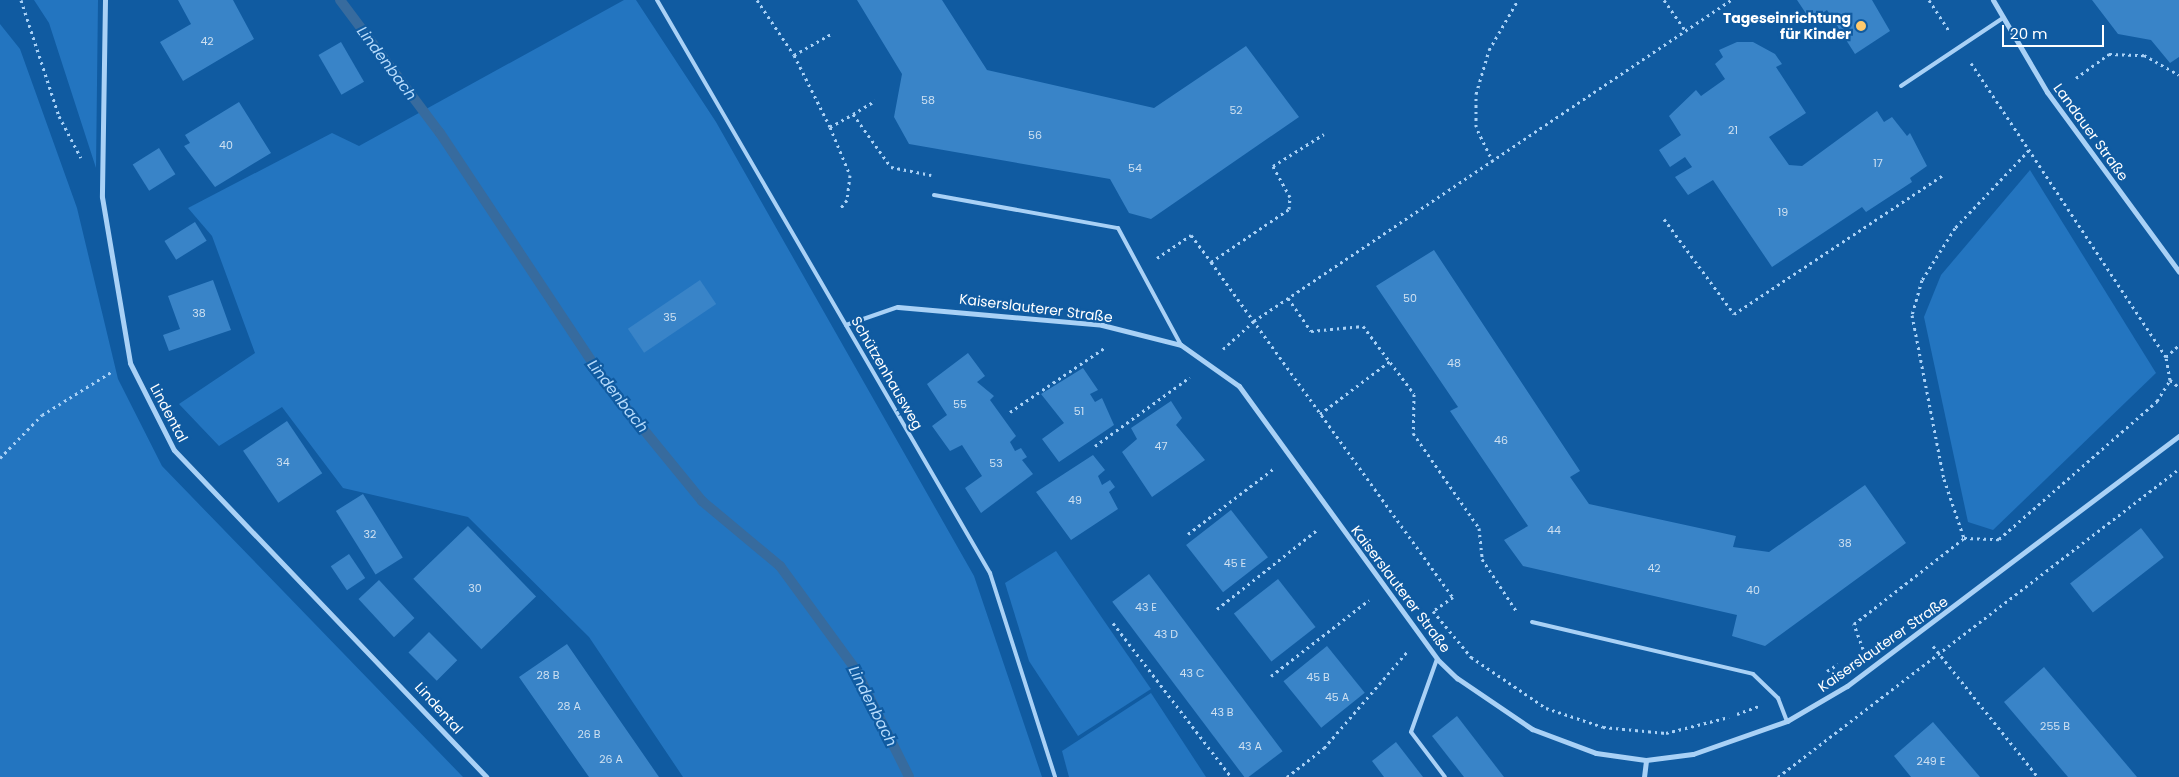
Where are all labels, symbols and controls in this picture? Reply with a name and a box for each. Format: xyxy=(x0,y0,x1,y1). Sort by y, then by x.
place label: Tageseinrichtung für Kinder xyxy=(1723,10,1851,42)
scale bar xyxy=(2004,15,2106,47)
marker: Tageseinrichtung für Kinder xyxy=(1855,20,1867,32)
water label: Lindenbach xyxy=(353,23,421,103)
text: 20 m xyxy=(2010,23,2048,44)
house number: 42 xyxy=(200,34,214,48)
street label: Landauer Straße xyxy=(2050,80,2132,184)
house number: 58 xyxy=(921,93,935,107)
house number: 52 xyxy=(1229,103,1243,117)
house number: 21 xyxy=(1728,123,1738,137)
house number: 56 xyxy=(1028,128,1042,142)
house number: 40 xyxy=(219,138,233,152)
house number: 17 xyxy=(1873,156,1883,170)
house number: 54 xyxy=(1128,161,1142,175)
house number: 19 xyxy=(1778,205,1788,219)
street label: Kaiserslauterer Straße xyxy=(958,290,1114,326)
house number: 50 xyxy=(1403,291,1417,305)
house number: 38 xyxy=(192,306,206,320)
house number: 35 xyxy=(663,310,677,324)
street label: Schützenhausweg xyxy=(848,313,926,433)
water label: Lindenbach xyxy=(584,356,652,436)
house number: 48 xyxy=(1447,356,1461,370)
street label: Lindental xyxy=(147,381,191,445)
house number: 55 xyxy=(953,397,967,411)
house number: 51 xyxy=(1074,404,1084,418)
house number: 46 xyxy=(1494,433,1508,447)
house number: 47 xyxy=(1155,439,1167,453)
house number: 34 xyxy=(276,455,290,469)
house number: 53 xyxy=(989,456,1003,470)
house number: 49 xyxy=(1068,493,1082,507)
street label: Kaiserslauterer Straße xyxy=(1348,522,1454,656)
house number: 44 xyxy=(1547,523,1561,537)
house number: 32 xyxy=(364,527,376,541)
house number: 38 xyxy=(1838,536,1852,550)
house number: 45 E xyxy=(1224,556,1246,570)
house number: 42 xyxy=(1647,561,1661,575)
house number: 30 xyxy=(468,581,482,595)
house number: 40 xyxy=(1746,583,1760,597)
street label: Kaiserslauterer Straße xyxy=(1815,593,1951,695)
house number: 43 E xyxy=(1135,600,1157,614)
house number: 43 D xyxy=(1154,627,1178,641)
water label: Lindenbach xyxy=(845,663,901,749)
house number: 43 C xyxy=(1180,666,1204,680)
house number: 28 B xyxy=(537,668,559,682)
house number: 45 B xyxy=(1306,670,1330,684)
street label: Lindental xyxy=(411,679,467,737)
house number: 45 A xyxy=(1325,690,1349,704)
house number: 28 A xyxy=(557,699,581,713)
house number: 43 B xyxy=(1210,705,1234,719)
house number: 255 B xyxy=(2040,719,2070,733)
house number: 26 B xyxy=(578,727,600,741)
house number: 43 A xyxy=(1238,739,1262,753)
house number: 26 A xyxy=(599,752,623,766)
house number: 249 E xyxy=(1917,754,1945,768)

